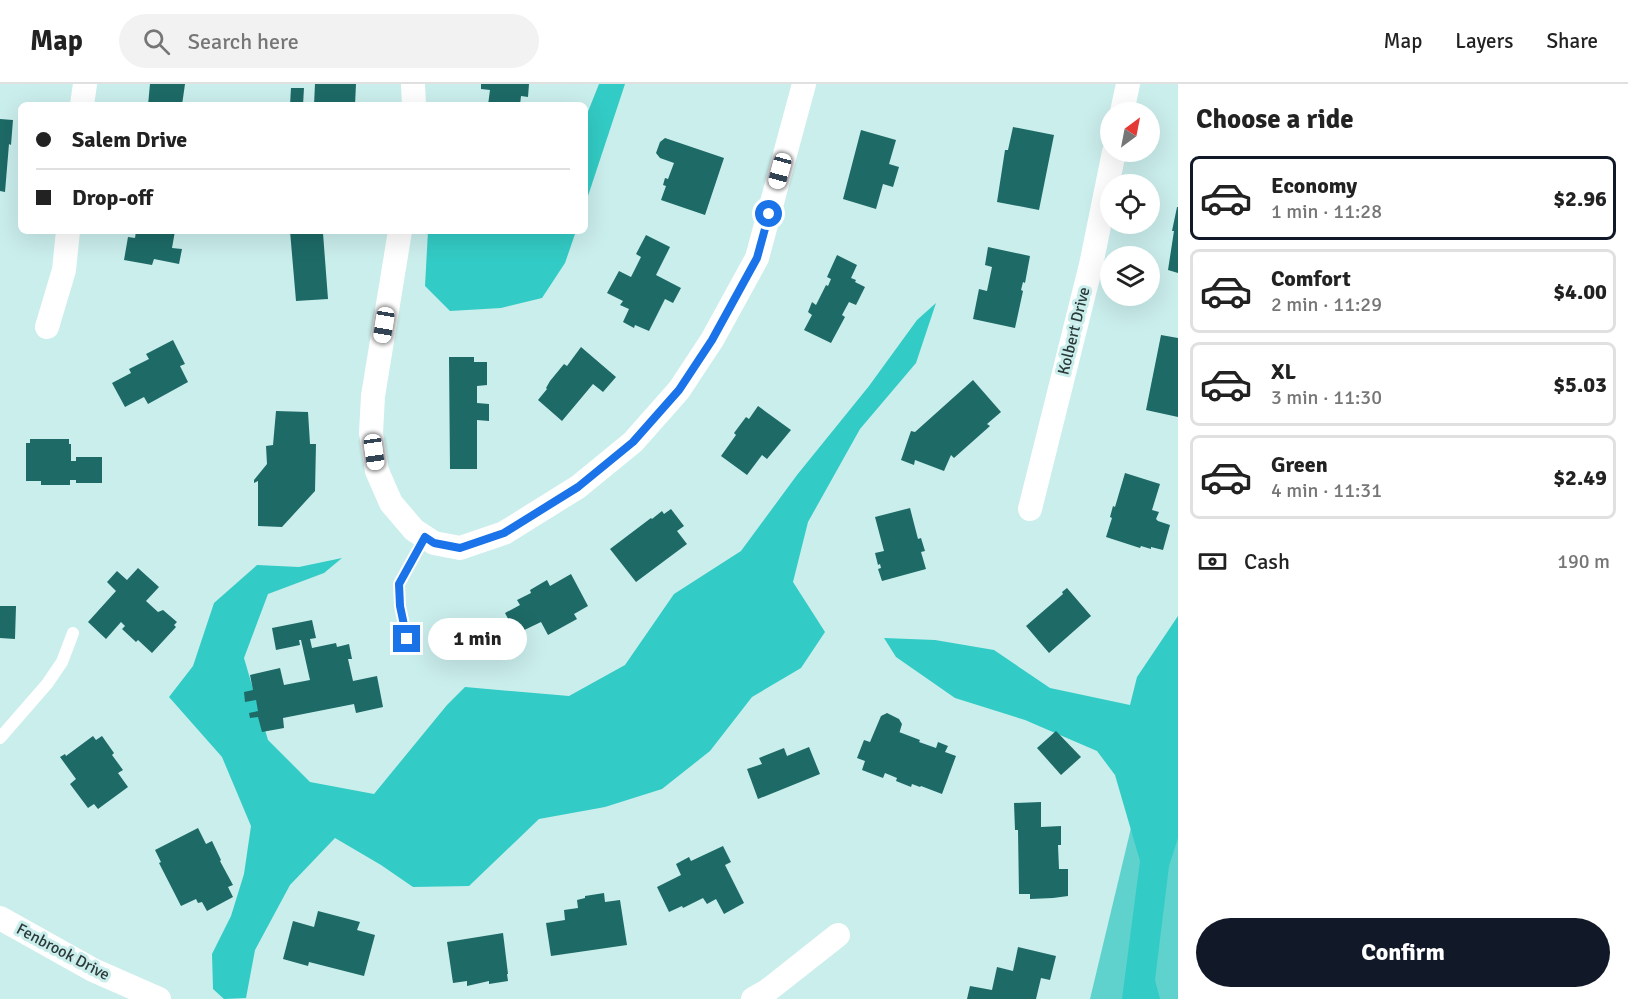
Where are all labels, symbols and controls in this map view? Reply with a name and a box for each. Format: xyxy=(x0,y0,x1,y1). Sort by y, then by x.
search box xyxy=(119,14,539,68)
text: Map xyxy=(30,24,83,58)
icon: search xyxy=(140,25,173,58)
text: Search here xyxy=(188,28,299,55)
text: Map xyxy=(1384,28,1422,54)
text: Layers xyxy=(1455,28,1513,54)
text: Share xyxy=(1546,28,1598,54)
north arrow xyxy=(1100,102,1160,162)
map controls xyxy=(1100,102,1160,306)
text: Choose a ride xyxy=(1196,103,1354,136)
text: Salem Drive xyxy=(72,126,187,153)
car xyxy=(767,151,793,191)
icon: car xyxy=(1199,171,1253,225)
text: Economy xyxy=(1271,172,1357,199)
button: locate xyxy=(1100,174,1160,234)
text: Drop-off xyxy=(72,184,153,211)
text: $2.96 xyxy=(1553,185,1607,212)
text: 1 min · 11:28 xyxy=(1271,199,1382,224)
route start xyxy=(755,200,782,227)
button: layers xyxy=(1100,246,1160,306)
icon: car xyxy=(1199,264,1253,318)
text: Comfort xyxy=(1271,265,1351,292)
text: $4.00 xyxy=(1553,278,1607,305)
street label: Kolbert Drive xyxy=(1053,285,1095,377)
text: 2 min · 11:29 xyxy=(1271,292,1382,317)
car xyxy=(372,306,396,344)
icon: car xyxy=(1199,357,1253,411)
text: XL xyxy=(1271,358,1296,385)
text: $5.03 xyxy=(1553,371,1607,398)
text: 3 min · 11:30 xyxy=(1271,385,1382,410)
car xyxy=(363,433,385,471)
icon: car xyxy=(1199,450,1253,504)
text: Green xyxy=(1271,451,1328,478)
text: $2.49 xyxy=(1553,464,1607,491)
text: 4 min · 11:31 xyxy=(1271,478,1382,503)
icon: cash xyxy=(1196,545,1229,578)
text: Cash xyxy=(1244,548,1290,575)
text: 190 m xyxy=(1557,549,1610,574)
callout: 1 min xyxy=(428,618,527,660)
route end xyxy=(393,625,420,652)
text: 1 min xyxy=(453,626,502,651)
button: Confirm xyxy=(1196,918,1610,987)
street label: Fenbrook Drive xyxy=(13,919,113,985)

